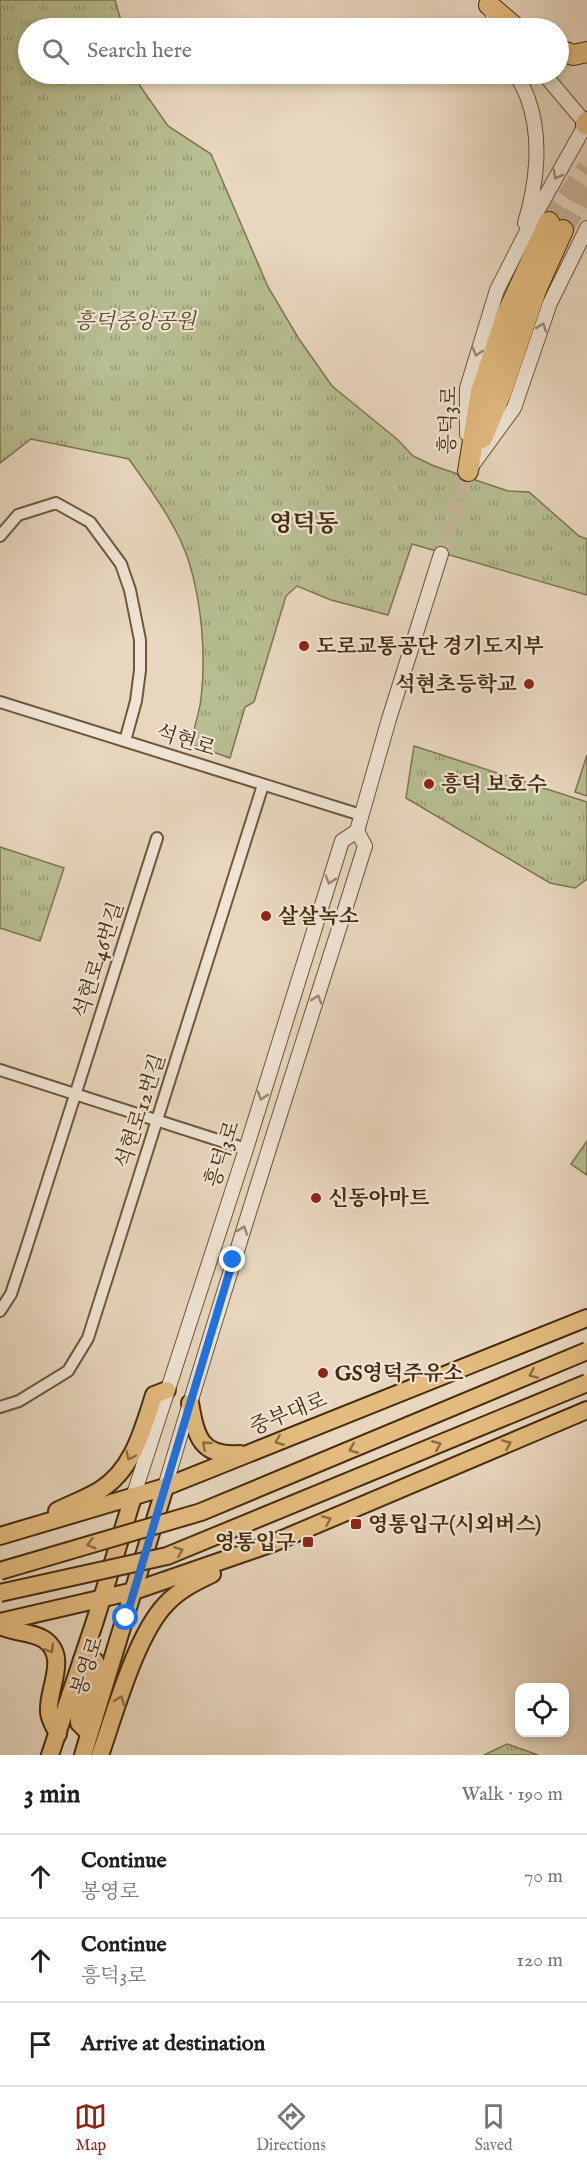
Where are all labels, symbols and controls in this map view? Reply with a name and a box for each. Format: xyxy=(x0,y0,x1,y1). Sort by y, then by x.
search box xyxy=(18,18,569,84)
icon: search xyxy=(39,35,72,68)
text: Search here xyxy=(87,37,192,65)
one-way arrow xyxy=(553,169,564,179)
park label: 흥덕중앙공원 xyxy=(74,309,198,336)
one-way arrow xyxy=(534,322,547,333)
one-way arrow xyxy=(472,346,484,357)
street label: 흥덕3로 xyxy=(435,385,464,455)
district label: 영덕동 xyxy=(269,509,339,540)
place label: 도로교통공단 경기도지부 xyxy=(316,634,544,661)
marker: 도로교통공단 경기도지부 xyxy=(297,639,311,653)
place label: 석현초등학교 xyxy=(395,672,517,699)
marker: 석현초등학교 xyxy=(522,677,536,691)
street label: 석현로 xyxy=(152,719,219,764)
place label: 흥덕 보호수 xyxy=(441,772,547,799)
marker: 흥덕 보호수 xyxy=(422,777,436,791)
one-way arrow xyxy=(324,874,337,885)
street label: 석현로46번길 xyxy=(68,899,131,1022)
place label: 살살녹소 xyxy=(278,904,359,931)
marker: 살살녹소 xyxy=(259,909,273,923)
one-way arrow xyxy=(310,994,322,1005)
street label: 석현로12번길 xyxy=(110,1051,173,1172)
one-way arrow xyxy=(257,1090,270,1101)
street label: 흥덕3로 xyxy=(200,1118,247,1191)
place label: 신동아마트 xyxy=(328,1186,429,1213)
marker: 신동아마트 xyxy=(309,1191,323,1205)
one-way arrow xyxy=(236,1225,249,1236)
route end xyxy=(219,1246,245,1272)
place label: GS영덕주유소 xyxy=(335,1361,464,1388)
marker: GS영덕주유소 xyxy=(316,1366,330,1380)
one-way arrow xyxy=(528,1367,539,1379)
street label: 중부대로 xyxy=(246,1387,331,1442)
one-way arrow xyxy=(275,1434,286,1446)
one-way arrow xyxy=(500,1439,511,1451)
one-way arrow xyxy=(431,1440,442,1452)
one-way arrow xyxy=(202,1441,213,1452)
one-way arrow xyxy=(348,1442,359,1454)
one-way arrow xyxy=(126,1450,138,1461)
place label: 영통입구(시외버스) xyxy=(368,1512,541,1539)
one-way arrow xyxy=(321,1515,332,1527)
marker: 영통입구(시외버스) xyxy=(349,1517,363,1531)
place label: 영통입구 xyxy=(215,1530,296,1557)
marker: 영통입구 xyxy=(301,1535,315,1549)
one-way arrow xyxy=(86,1537,97,1549)
one-way arrow xyxy=(173,1546,184,1558)
route start xyxy=(112,1604,138,1630)
street label: 봉영로 xyxy=(66,1633,111,1700)
one-way arrow xyxy=(43,1642,54,1653)
map controls xyxy=(515,1683,569,1737)
button: locate xyxy=(515,1683,569,1737)
one-way arrow xyxy=(112,1695,125,1706)
text: 3 min xyxy=(24,1778,80,1811)
text: Walk · 190 m xyxy=(461,1782,563,1807)
text: Continue xyxy=(81,1847,167,1875)
icon: ahead xyxy=(24,1860,57,1893)
text: 70 m xyxy=(524,1864,563,1889)
text: 봉영로 xyxy=(81,1880,139,1905)
text: Continue xyxy=(81,1931,167,1959)
icon: ahead xyxy=(24,1944,57,1977)
text: 120 m xyxy=(517,1948,563,1973)
text: 흥덕3로 xyxy=(81,1964,146,1989)
icon: arrive xyxy=(24,2028,57,2061)
text: Arrive at destination xyxy=(81,2030,265,2058)
tab: Map xyxy=(74,2100,107,2156)
tab: Directions xyxy=(256,2100,326,2156)
tab: Saved xyxy=(475,2100,513,2156)

